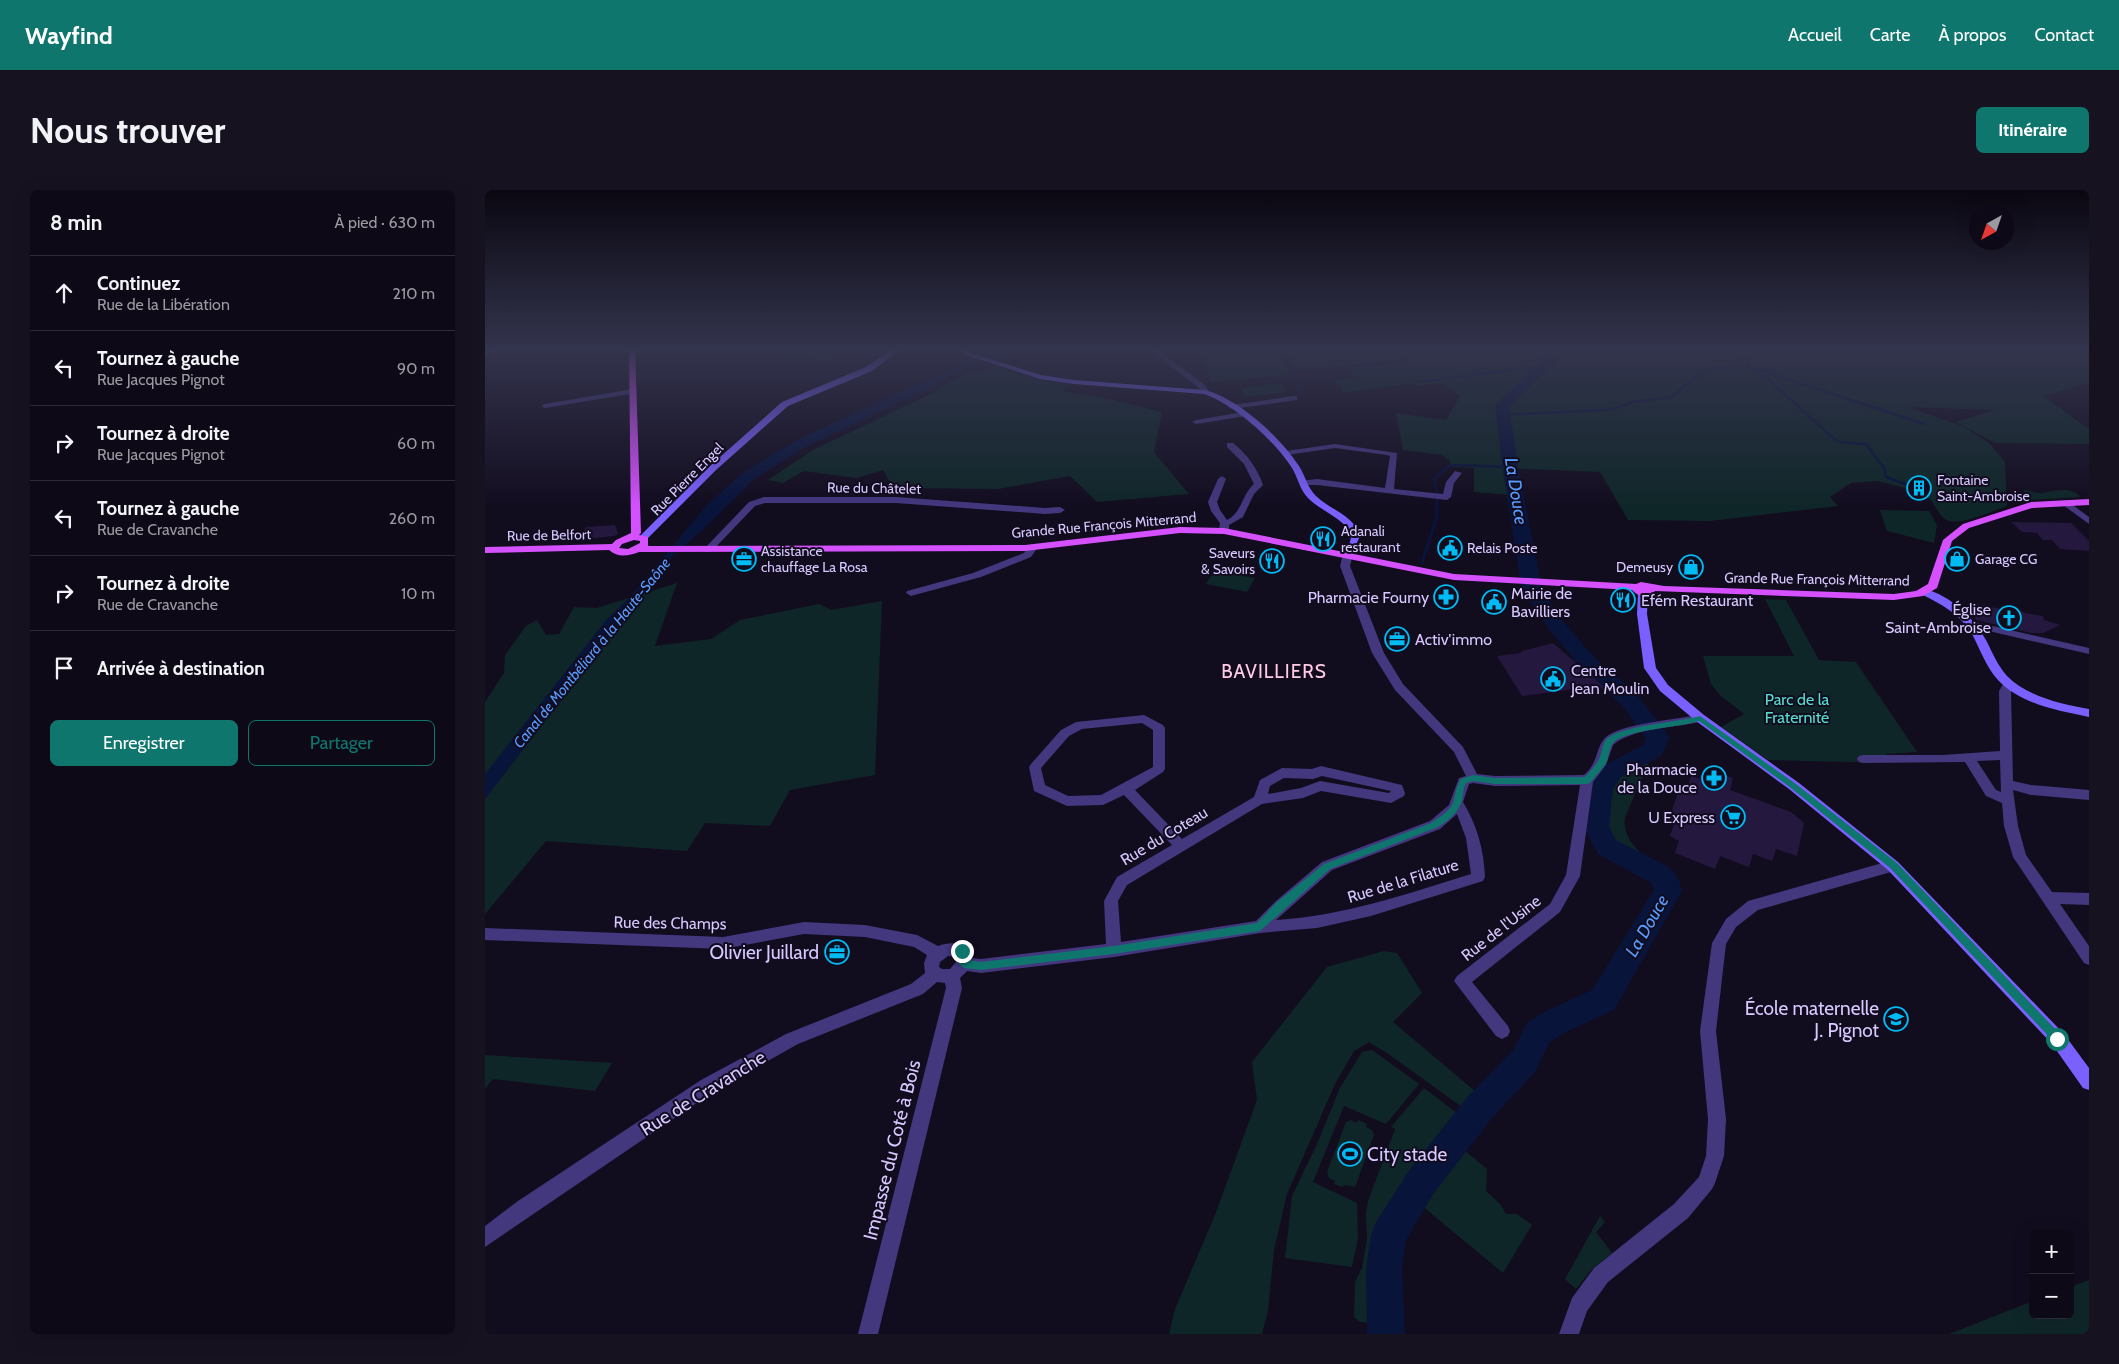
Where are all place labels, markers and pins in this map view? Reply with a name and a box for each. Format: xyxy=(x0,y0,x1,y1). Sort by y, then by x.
place label: Fontaine Saint-Ambroise xyxy=(1937,471,2030,505)
building icon: Fontaine Saint-Ambroise xyxy=(1906,475,1932,501)
place label: Adanali restaurant xyxy=(1341,522,1401,556)
restaurant icon: Adanali restaurant xyxy=(1310,526,1336,552)
public building icon: Relais Poste xyxy=(1437,535,1463,561)
place label: Relais Poste xyxy=(1467,539,1537,557)
place label: Assistance chauffage La Rosa xyxy=(761,542,868,576)
place label: Saveurs & Savoirs xyxy=(1201,544,1255,578)
office icon: Assistance chauffage La Rosa xyxy=(731,546,757,572)
shop icon: Garage CG xyxy=(1944,546,1970,572)
restaurant icon: Saveurs & Savoirs xyxy=(1259,548,1285,574)
place label: Garage CG xyxy=(1975,550,2037,568)
shop icon: Demeusy xyxy=(1678,554,1704,580)
place label: Demeusy xyxy=(1616,558,1673,576)
pharmacy icon: Pharmacie Fourny xyxy=(1433,584,1459,610)
place label: Mairie de Bavilliers xyxy=(1511,584,1572,621)
restaurant icon: Efém Restaurant xyxy=(1610,587,1636,613)
place label: Pharmacie Fourny xyxy=(1308,588,1429,607)
public building icon: Mairie de Bavilliers xyxy=(1481,589,1507,615)
place label: Efém Restaurant xyxy=(1641,591,1754,610)
place label: Église Saint-Ambroise xyxy=(1885,600,1991,637)
church icon: Église Saint-Ambroise xyxy=(1996,605,2022,631)
office icon: Activ'immo xyxy=(1384,626,1410,652)
place label: Activ'immo xyxy=(1415,630,1492,649)
place label: Centre Jean Moulin xyxy=(1570,661,1649,698)
public building icon: Centre Jean Moulin xyxy=(1540,666,1566,692)
place label: Pharmacie de la Douce xyxy=(1617,760,1697,797)
pharmacy icon: Pharmacie de la Douce xyxy=(1701,765,1727,791)
supermarket icon: U Express xyxy=(1720,804,1746,830)
place label: U Express xyxy=(1648,808,1715,827)
office icon: Olivier Juillard xyxy=(824,939,850,965)
place label: Olivier Juillard xyxy=(710,941,819,964)
place label: École maternelle J. Pignot xyxy=(1745,996,1880,1042)
school or university icon: École maternelle J. Pignot xyxy=(1883,1006,1909,1032)
sports icon: City stade xyxy=(1337,1141,1363,1167)
place label: City stade xyxy=(1367,1143,1448,1166)

